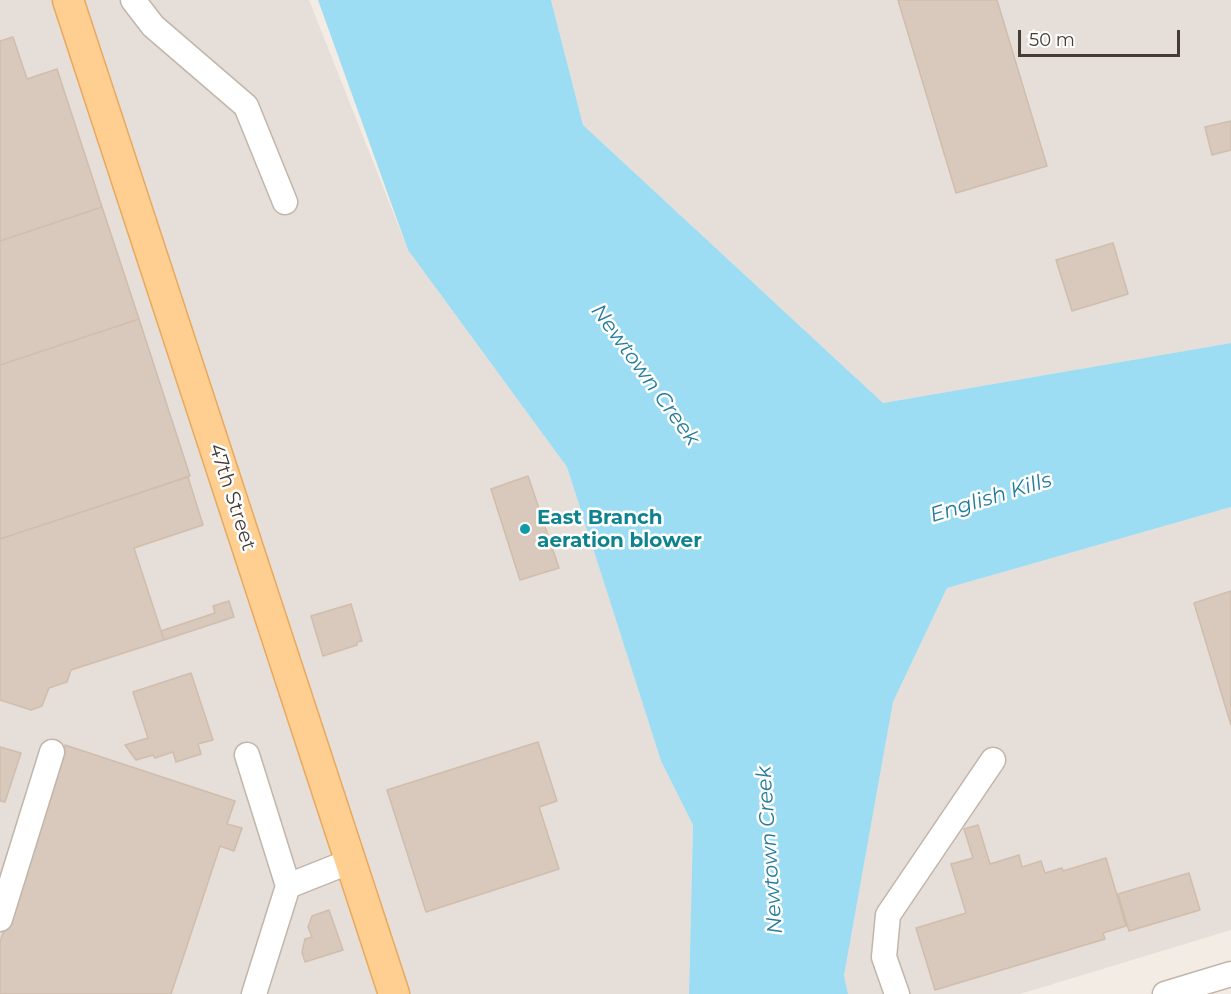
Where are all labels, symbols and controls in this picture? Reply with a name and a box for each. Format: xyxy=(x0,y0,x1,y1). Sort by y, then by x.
scale bar xyxy=(1021,18,1183,56)
text: 50 m xyxy=(1029,29,1075,51)
water label: Newtown Creek xyxy=(585,299,705,451)
street label: 47th Street xyxy=(203,440,261,554)
water label: English Kills xyxy=(927,468,1055,528)
place label: East Branch aeration blower xyxy=(537,506,702,553)
marker: East Branch aeration blower xyxy=(518,522,532,536)
water label: Newtown Creek xyxy=(752,765,788,935)

